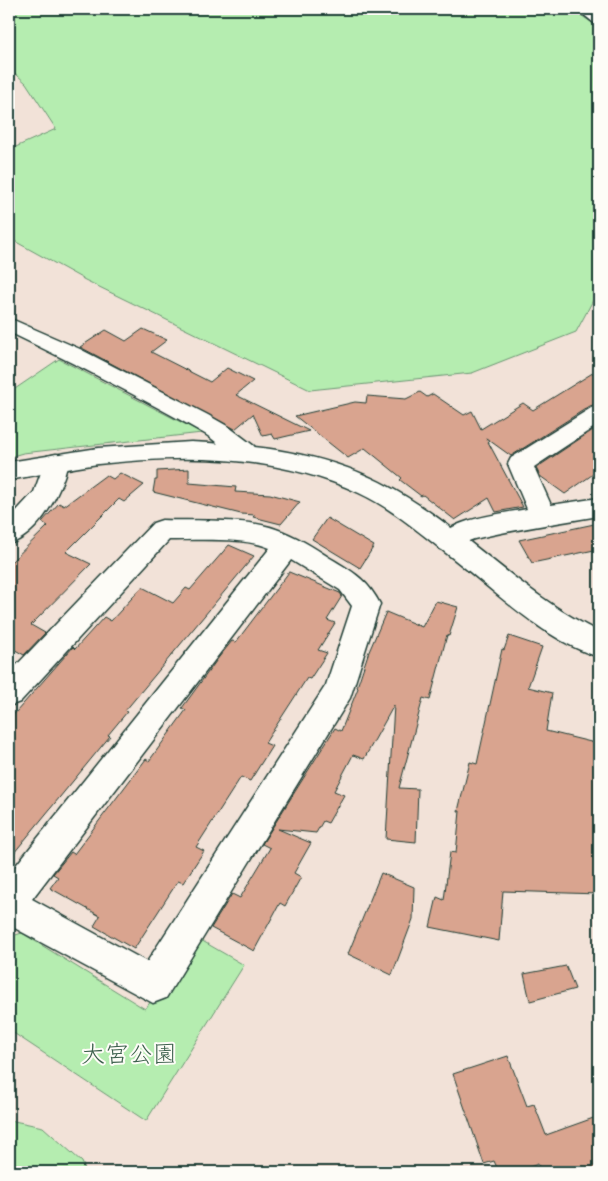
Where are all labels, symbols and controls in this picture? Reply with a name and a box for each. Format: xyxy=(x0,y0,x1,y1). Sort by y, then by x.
park label: 大宮公園 xyxy=(81,1039,177,1074)

